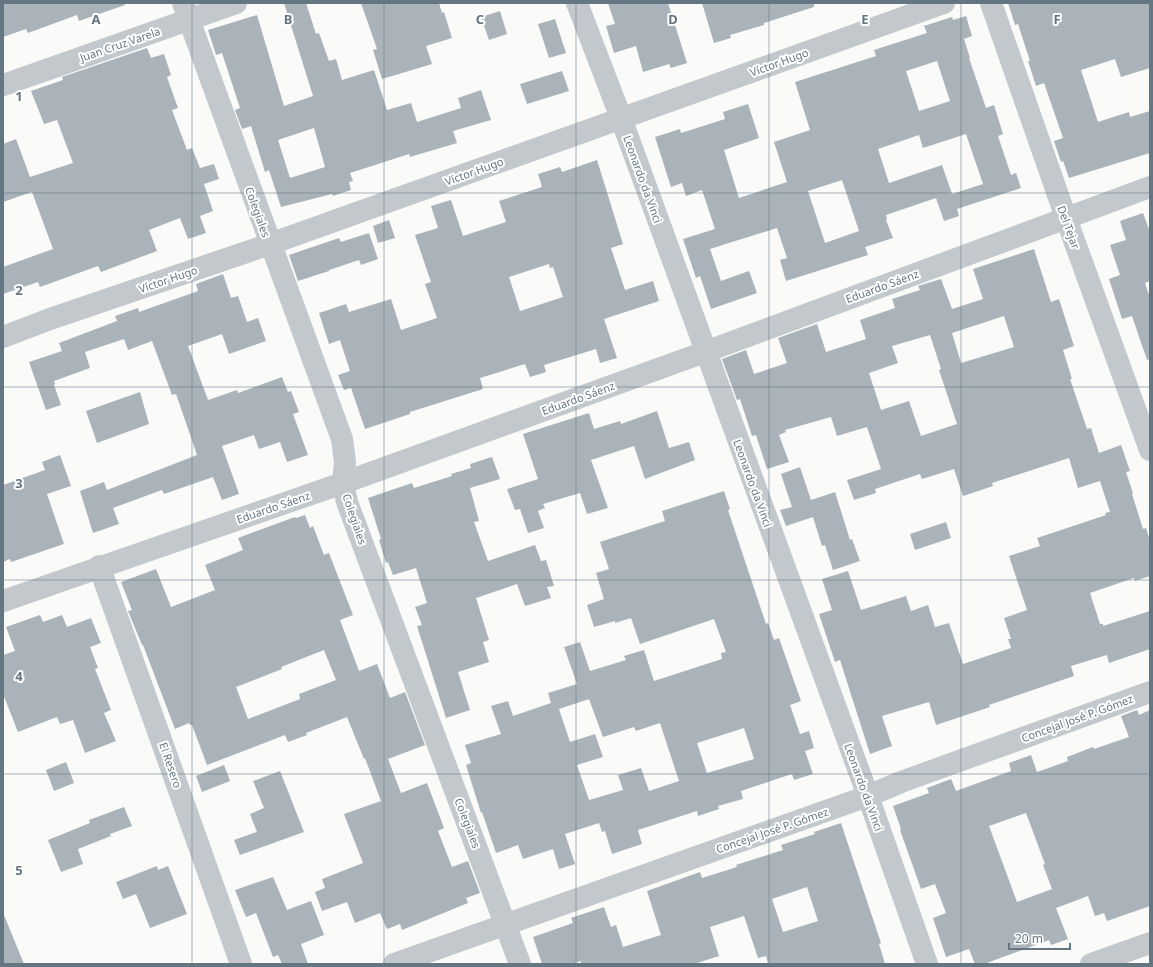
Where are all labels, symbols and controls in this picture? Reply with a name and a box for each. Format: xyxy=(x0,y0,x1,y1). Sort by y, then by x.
text: A xyxy=(92,10,101,28)
text: B xyxy=(284,10,292,28)
text: C xyxy=(476,10,484,28)
text: D xyxy=(668,10,678,28)
text: E xyxy=(861,10,869,28)
text: F xyxy=(1053,10,1061,28)
street label: Juan Cruz Varela xyxy=(77,23,162,65)
street label: Víctor Hugo xyxy=(748,44,811,80)
text: 1 xyxy=(15,87,23,105)
street label: Leonardo da Vinci xyxy=(620,133,666,225)
street label: Víctor Hugo xyxy=(443,153,506,189)
street label: Colegiales xyxy=(242,185,274,239)
street label: Del Tejar xyxy=(1054,203,1084,251)
street label: Víctor Hugo xyxy=(137,262,200,296)
street label: Eduardo Sáenz xyxy=(843,266,921,306)
text: 2 xyxy=(15,281,23,299)
street label: Eduardo Sáenz xyxy=(539,378,617,418)
street label: Leonardo da Vinci xyxy=(730,437,776,529)
text: 3 xyxy=(15,474,23,492)
street label: Eduardo Sáenz xyxy=(234,487,312,527)
street label: Colegiales xyxy=(339,492,371,546)
text: 4 xyxy=(15,667,23,685)
street label: Concejal José P. Gómez xyxy=(1019,691,1135,745)
street label: El Resero xyxy=(156,740,186,790)
street label: Leonardo da Vinci xyxy=(841,741,887,833)
street label: Colegiales xyxy=(452,796,484,850)
street label: Concejal José P. Gómez xyxy=(714,804,830,856)
text: 5 xyxy=(15,861,23,879)
scale bar xyxy=(1009,925,1070,951)
text: 20 m xyxy=(1015,930,1043,947)

